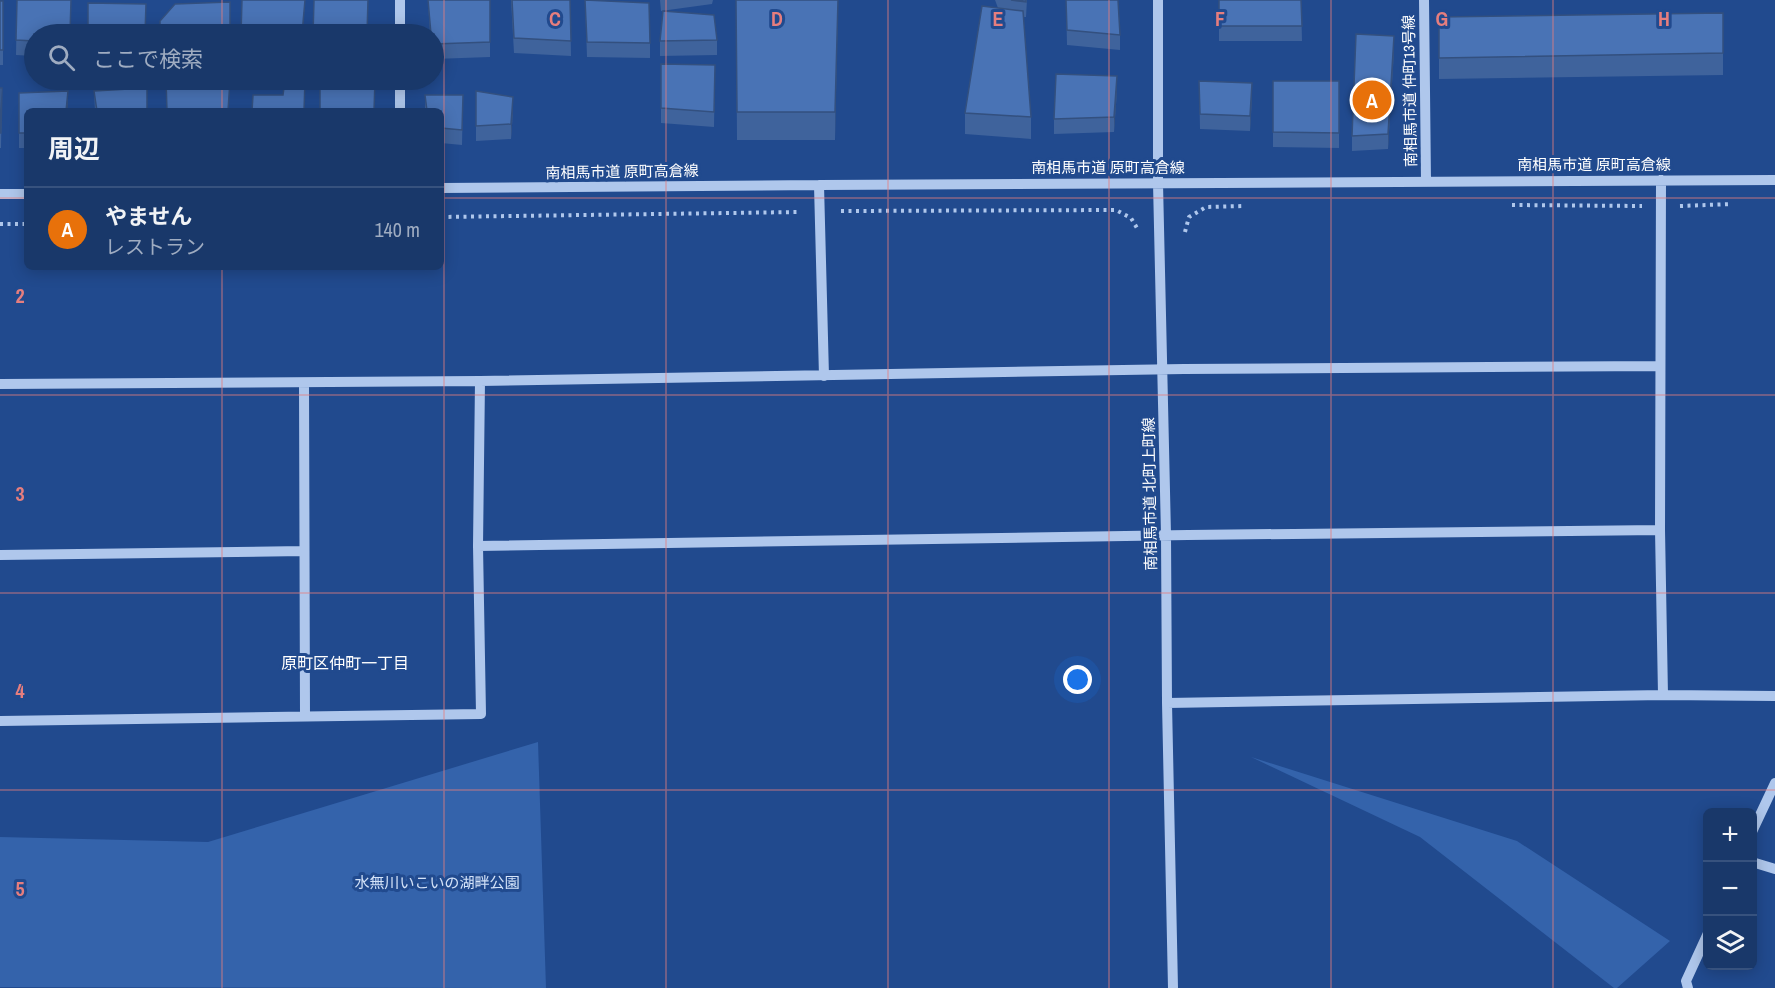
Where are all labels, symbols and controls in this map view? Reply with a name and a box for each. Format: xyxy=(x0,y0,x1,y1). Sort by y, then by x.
text: C xyxy=(549,5,561,32)
text: D xyxy=(771,5,783,32)
text: E xyxy=(993,5,1004,32)
text: F xyxy=(1215,5,1225,32)
text: G xyxy=(1436,5,1448,32)
text: H xyxy=(1658,5,1670,32)
street label: 南相馬市道 仲町13号線 xyxy=(1398,15,1421,167)
search box xyxy=(24,24,444,90)
icon: search xyxy=(45,41,78,74)
text: ここで検索 xyxy=(93,44,203,74)
pin: A xyxy=(1352,78,1392,122)
text: 周辺 xyxy=(48,131,100,166)
street label: 南相馬市道 原町高倉線 xyxy=(1517,154,1671,175)
street label: 南相馬市道 原町高倉線 xyxy=(1031,157,1185,178)
street label: 南相馬市道 原町高倉線 xyxy=(545,160,699,183)
text: やません xyxy=(105,201,192,231)
text: A xyxy=(62,216,73,243)
text: 140 m xyxy=(374,216,420,243)
text: レストラン xyxy=(105,233,205,260)
text: 2 xyxy=(15,282,25,309)
street label: 南相馬市道 北町上町線 xyxy=(1138,417,1161,571)
text: 3 xyxy=(15,480,25,507)
district label: 原町区仲町一丁目 xyxy=(281,652,409,674)
your location xyxy=(1063,665,1092,694)
text: 4 xyxy=(15,677,25,704)
map controls xyxy=(1703,808,1757,970)
button: + xyxy=(1703,808,1757,862)
button: − xyxy=(1703,862,1757,916)
park label: 水無川いこいの湖畔公園 xyxy=(354,872,520,893)
text: 5 xyxy=(15,875,25,902)
button: layers xyxy=(1703,916,1757,970)

